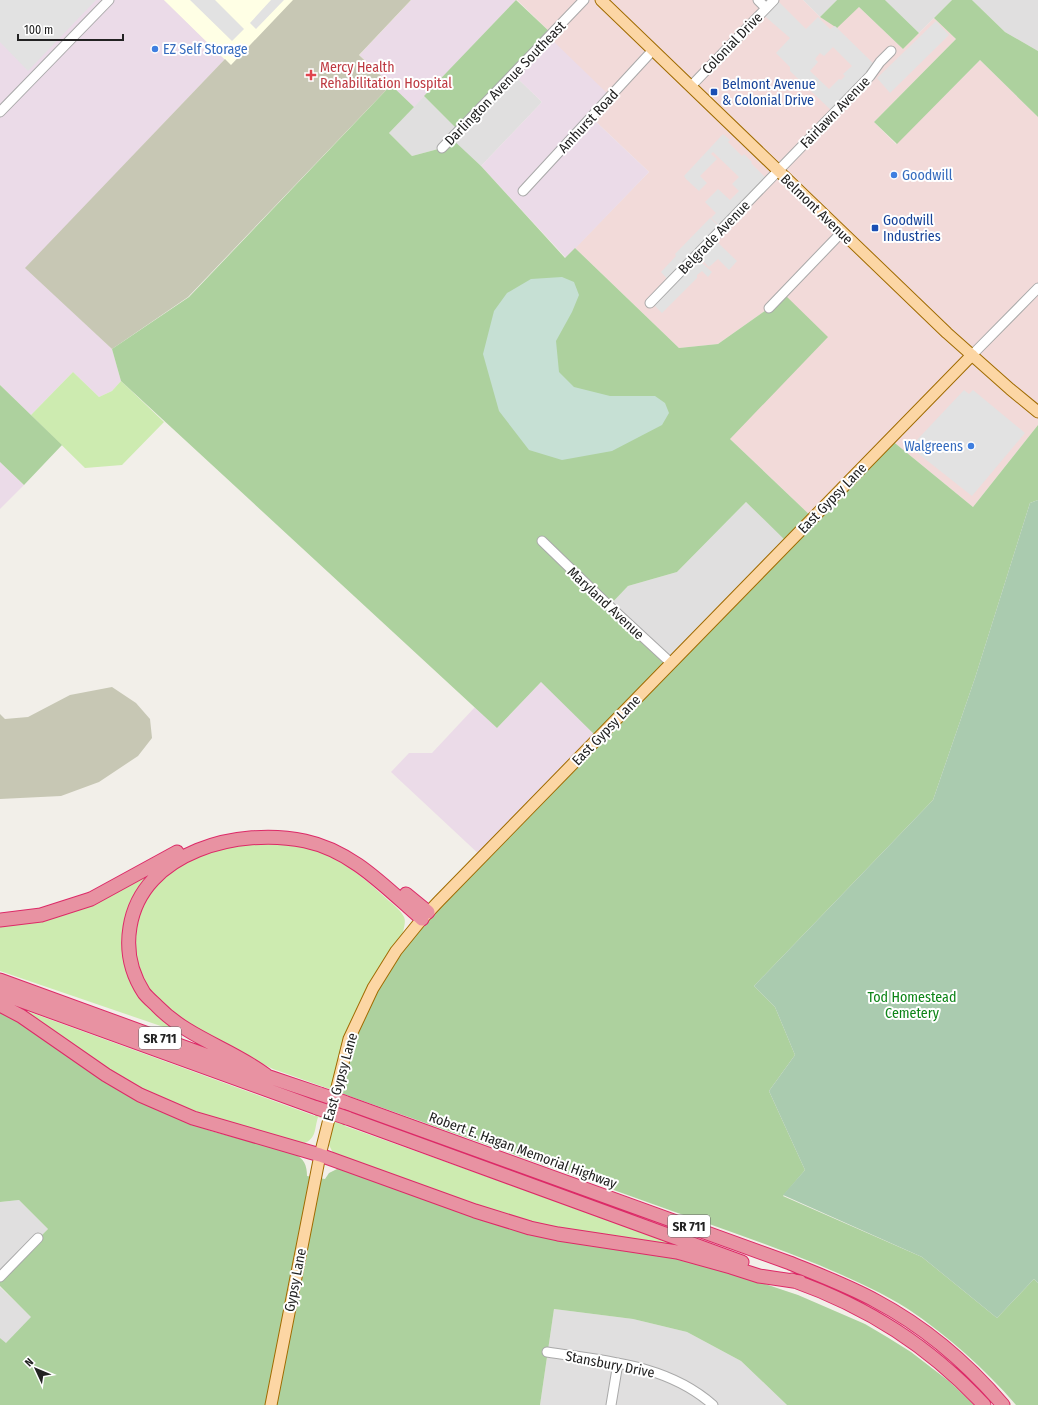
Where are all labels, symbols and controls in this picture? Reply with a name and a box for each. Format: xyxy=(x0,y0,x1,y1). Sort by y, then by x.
street label: Colonial Drive xyxy=(699,9,766,78)
scale bar xyxy=(18,16,123,42)
street label: Darlington Avenue Southeast xyxy=(441,17,570,149)
text: 100 m xyxy=(24,23,53,37)
place label: EZ Self Storage xyxy=(163,41,248,58)
marker: EZ Self Storage xyxy=(150,44,160,54)
place label: Mercy Health Rehabilitation Hospital xyxy=(320,59,452,92)
marker: Mercy Health Rehabilitation Hospital xyxy=(305,69,317,81)
street label: Fairlawn Avenue xyxy=(797,73,874,152)
place label: Belmont Avenue & Colonial Drive xyxy=(722,76,816,109)
street label: Amhurst Road xyxy=(555,86,622,157)
marker: Belmont Avenue & Colonial Drive xyxy=(709,87,719,97)
place label: Goodwill xyxy=(902,167,953,184)
marker: Goodwill xyxy=(889,170,899,180)
street label: Belmont Avenue xyxy=(777,171,856,248)
street label: Belgrade Avenue xyxy=(675,197,754,278)
place label: Goodwill Industries xyxy=(883,212,941,245)
marker: Goodwill Industries xyxy=(870,223,880,233)
place label: Walgreens xyxy=(904,438,963,455)
marker: Walgreens xyxy=(966,441,976,451)
street label: East Gypsy Lane xyxy=(795,460,870,537)
street label: Maryland Avenue xyxy=(564,564,648,643)
street label: East Gypsy Lane xyxy=(569,692,644,769)
park label: Tod Homestead Cemetery xyxy=(868,989,956,1022)
road number: SR 711 xyxy=(139,1027,181,1049)
street label: East Gypsy Lane xyxy=(320,1031,361,1123)
street label: Robert E. Hagan Memorial Highway xyxy=(427,1108,620,1193)
road number: SR 711 xyxy=(668,1215,710,1237)
street label: Gypsy Lane xyxy=(281,1247,310,1313)
street label: Stansbury Drive xyxy=(564,1348,656,1381)
north arrow xyxy=(16,1349,56,1389)
text: N xyxy=(22,1356,36,1369)

